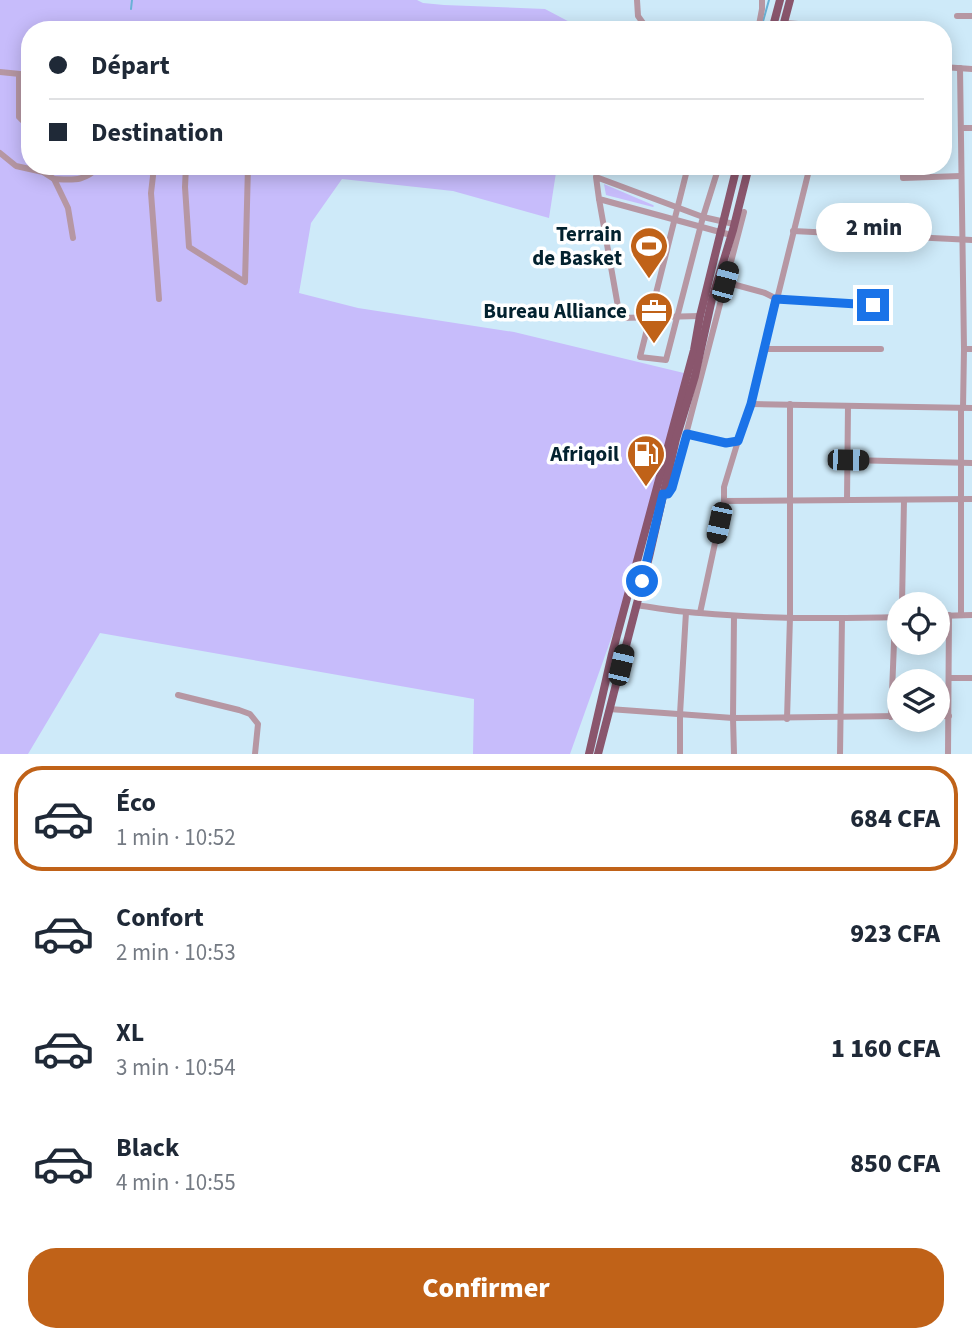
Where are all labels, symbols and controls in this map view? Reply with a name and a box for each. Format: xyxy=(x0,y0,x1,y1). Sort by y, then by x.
text: Départ xyxy=(91,47,170,84)
text: Destination xyxy=(91,114,224,151)
callout: 2 min xyxy=(815,204,931,252)
text: 2 min xyxy=(846,211,902,244)
place label: Terrain de Basket xyxy=(532,219,622,273)
sports icon: Terrain de Basket xyxy=(628,225,670,280)
car xyxy=(710,259,741,305)
route end xyxy=(857,289,889,321)
office icon: Bureau Alliance xyxy=(633,290,675,345)
place label: Bureau Alliance xyxy=(483,296,627,326)
fuel station icon: Afriqoil xyxy=(625,433,667,488)
place label: Afriqoil xyxy=(549,439,619,469)
car xyxy=(827,449,870,471)
car xyxy=(705,500,734,546)
route start xyxy=(626,565,658,597)
map controls xyxy=(887,592,950,732)
button: locate xyxy=(887,592,950,655)
car xyxy=(607,642,636,688)
button: layers xyxy=(887,669,950,732)
text: Éco xyxy=(116,784,156,821)
icon: car xyxy=(32,787,95,850)
text: 684 CFA xyxy=(850,800,940,837)
text: 1 min · 10:52 xyxy=(116,821,236,854)
text: Confort xyxy=(116,899,204,936)
icon: car xyxy=(32,902,95,965)
text: 923 CFA xyxy=(850,915,940,952)
text: 2 min · 10:53 xyxy=(116,936,236,969)
text: XL xyxy=(116,1014,144,1051)
icon: car xyxy=(32,1017,95,1080)
text: 1 160 CFA xyxy=(831,1030,940,1067)
text: 3 min · 10:54 xyxy=(116,1051,236,1084)
text: Black xyxy=(116,1129,179,1166)
icon: car xyxy=(32,1132,95,1195)
text: 850 CFA xyxy=(850,1145,940,1182)
text: 4 min · 10:55 xyxy=(116,1166,236,1199)
button: Confirmer xyxy=(28,1248,944,1328)

